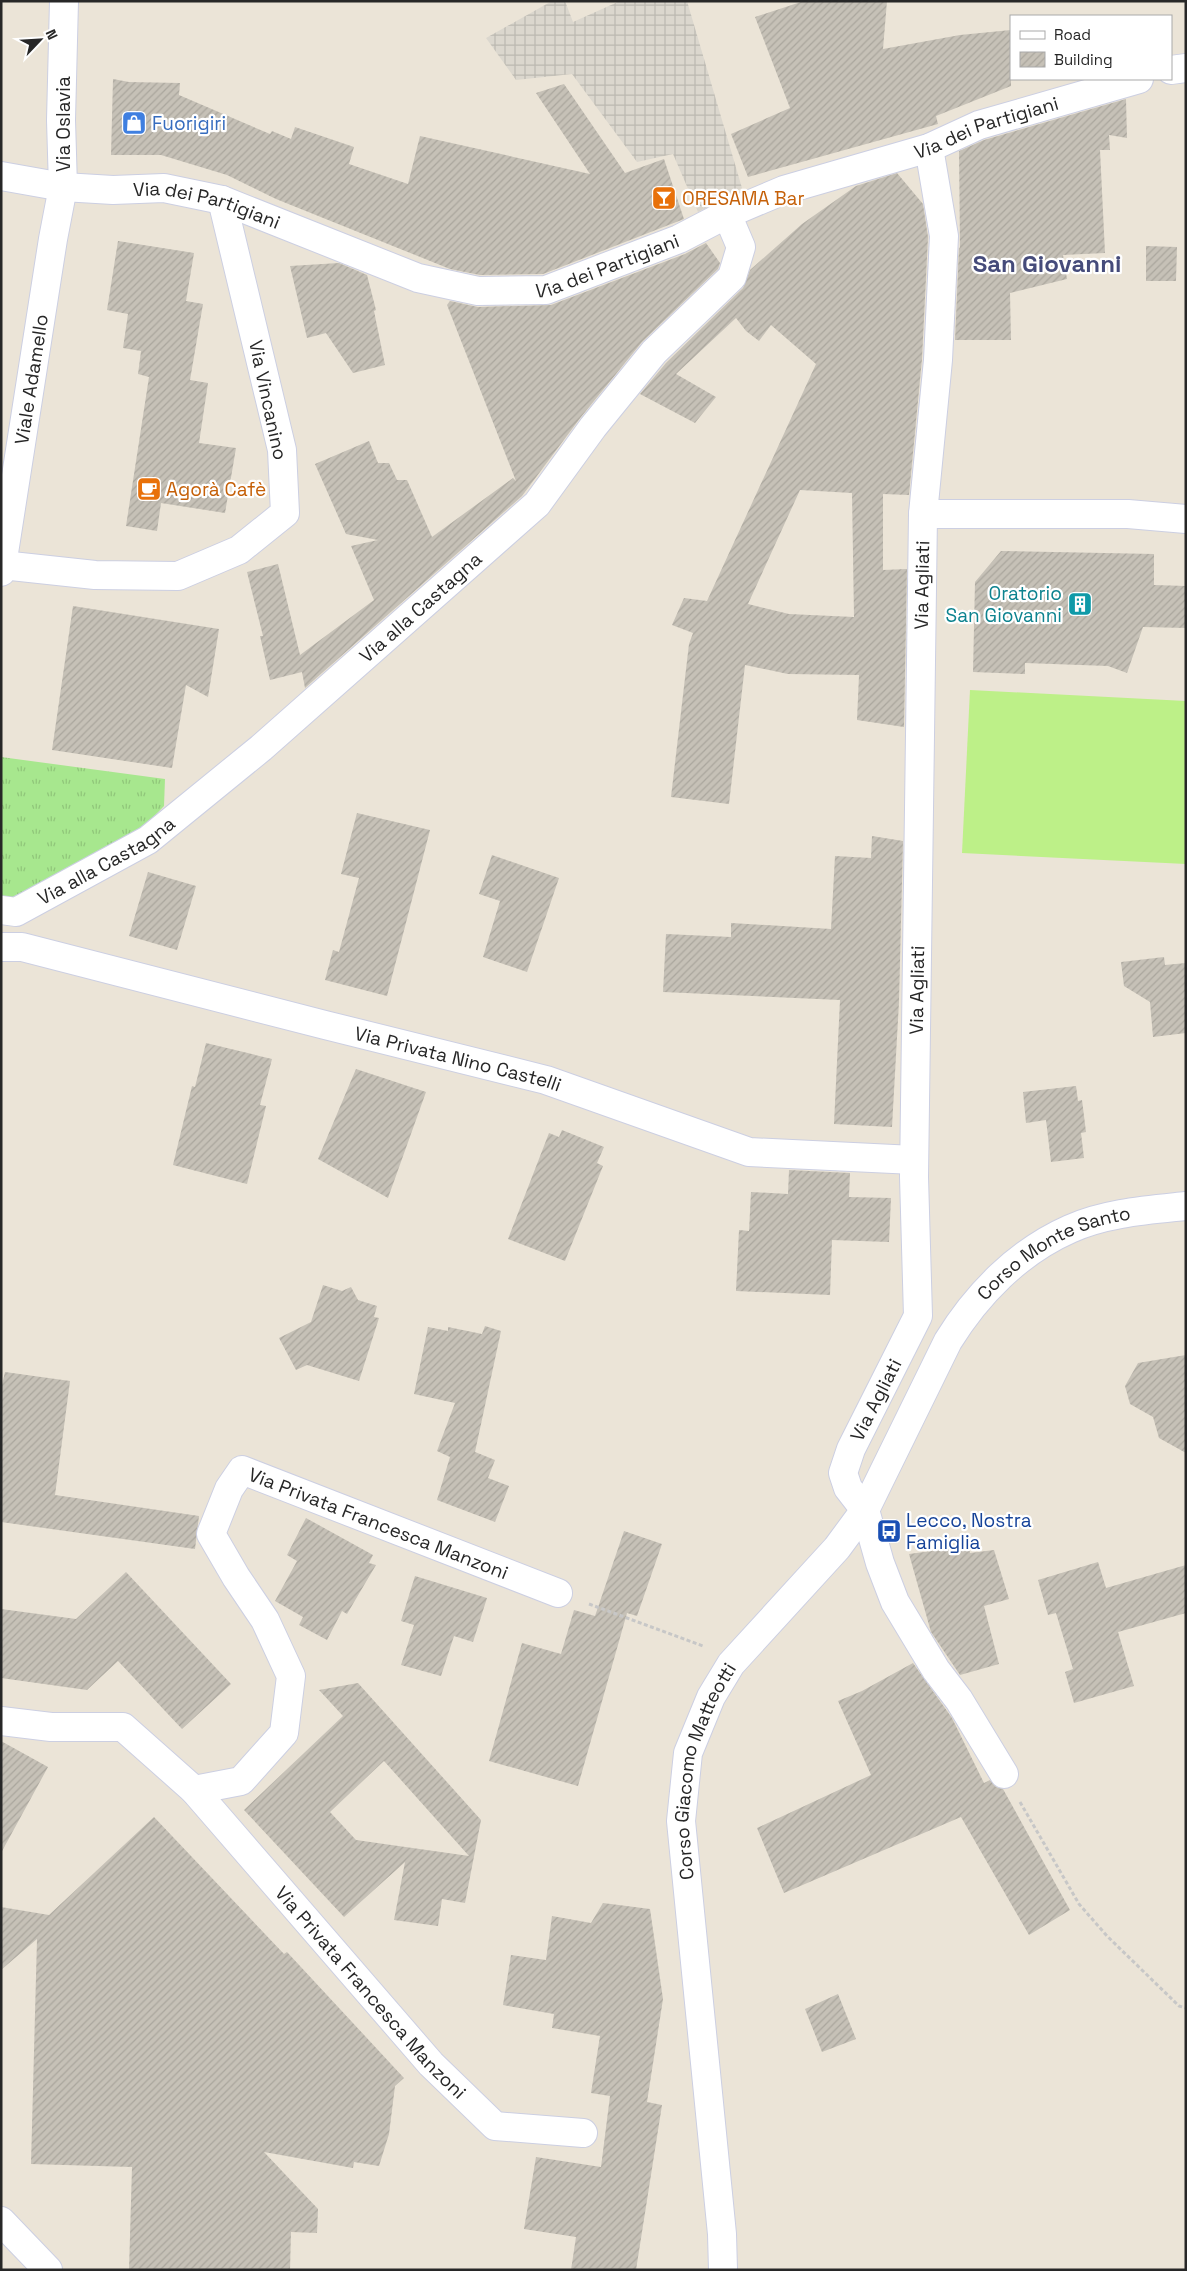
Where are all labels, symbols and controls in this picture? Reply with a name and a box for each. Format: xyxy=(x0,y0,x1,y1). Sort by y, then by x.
north arrow xyxy=(15,15,65,65)
legend xyxy=(1010,15,1172,80)
text: Road xyxy=(1054,25,1091,44)
text: N xyxy=(42,26,62,43)
text: Building xyxy=(1054,50,1113,69)
street label: Via Oslavia xyxy=(51,76,76,172)
street label: Via dei Partigiani xyxy=(911,90,1061,164)
shop icon: Fuorigiri xyxy=(121,110,147,136)
place label: Fuorigiri xyxy=(152,111,226,136)
street label: Via dei Partigiani xyxy=(132,175,284,234)
bar icon: ORESAMA Bar xyxy=(651,185,677,211)
place label: ORESAMA Bar xyxy=(682,186,805,211)
street label: Via dei Partigiani xyxy=(535,228,682,303)
district label: San Giovanni xyxy=(973,248,1121,279)
street label: Viale Adamello xyxy=(9,312,54,446)
street label: Via Vincanino xyxy=(243,338,293,462)
cafe icon: Agorà Cafè xyxy=(136,476,162,502)
place label: Agorà Cafè xyxy=(166,477,266,502)
street label: Via Agliati xyxy=(909,540,935,630)
street label: Via alla Castagna xyxy=(354,546,487,668)
place label: Oratorio San Giovanni xyxy=(946,581,1062,628)
building icon: Oratorio San Giovanni xyxy=(1067,591,1093,617)
street label: Via alla Castagna xyxy=(33,811,180,910)
street label: Via Agliati xyxy=(904,945,930,1035)
street label: Via Privata Nino Castelli xyxy=(352,1020,565,1097)
street label: Corso Monte Santo xyxy=(971,1200,1132,1305)
street label: Via Agliati xyxy=(845,1355,907,1445)
street label: Via Privata Francesca Manzoni xyxy=(245,1461,512,1585)
place label: Lecco, Nostra Famiglia xyxy=(906,1508,1032,1555)
bus stop icon: Lecco, Nostra Famiglia xyxy=(876,1518,902,1544)
street label: Corso Giacomo Matteotti xyxy=(668,1658,742,1881)
street label: Via Privata Francesca Manzoni xyxy=(270,1881,472,2104)

